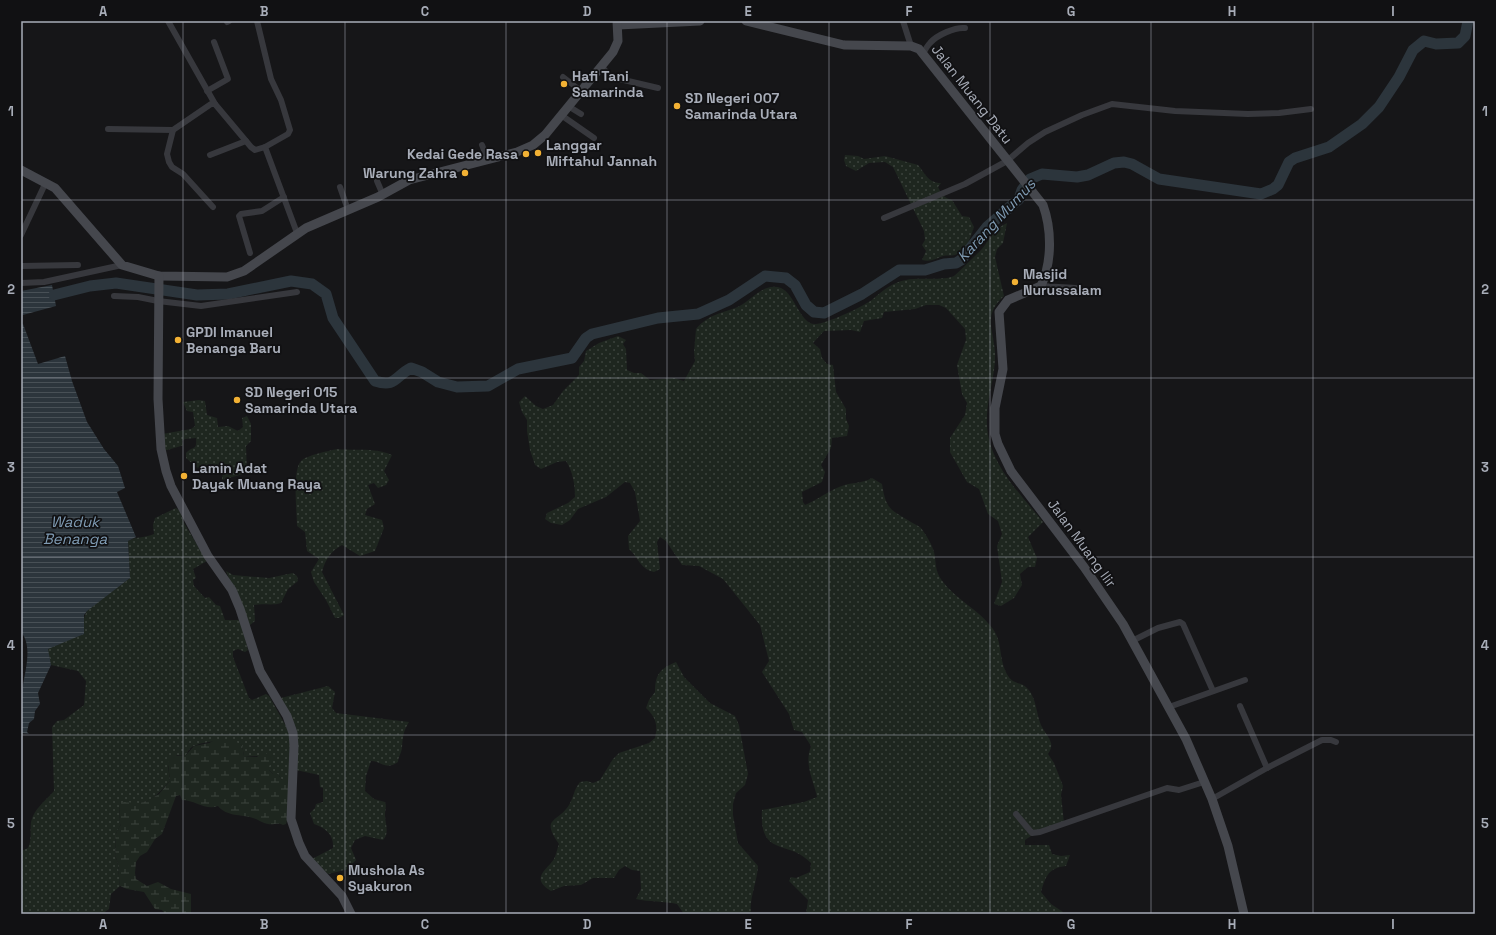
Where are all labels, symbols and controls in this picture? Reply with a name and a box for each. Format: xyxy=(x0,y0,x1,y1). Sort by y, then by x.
text: A xyxy=(99,3,108,20)
text: B xyxy=(260,3,269,20)
text: C xyxy=(421,3,429,20)
text: D xyxy=(583,3,592,20)
text: E xyxy=(744,3,752,20)
text: F xyxy=(906,3,913,20)
text: G xyxy=(1067,3,1075,20)
text: H xyxy=(1228,3,1236,20)
text: I xyxy=(1391,3,1395,20)
street label: Jalan Muang Datu xyxy=(928,41,1016,147)
place label: Hafi Tani Samarinda xyxy=(572,67,644,101)
marker: Hafi Tani Samarinda xyxy=(559,79,569,89)
place label: SD Negeri 007 Samarinda Utara xyxy=(685,89,797,123)
marker: SD Negeri 007 Samarinda Utara xyxy=(672,101,682,111)
text: 1 xyxy=(8,103,14,120)
text: 1 xyxy=(1482,103,1488,120)
place label: Langgar Miftahul Jannah xyxy=(546,136,657,170)
place label: Kedai Gede Rasa xyxy=(407,145,518,163)
marker: Langgar Miftahul Jannah xyxy=(533,148,543,158)
marker: Kedai Gede Rasa xyxy=(521,149,531,159)
place label: Warung Zahra xyxy=(363,164,457,182)
marker: Warung Zahra xyxy=(460,168,470,178)
water label: Karang Mumus xyxy=(953,174,1040,265)
place label: Masjid Nurussalam xyxy=(1023,265,1102,299)
marker: Masjid Nurussalam xyxy=(1010,277,1020,287)
text: 2 xyxy=(7,281,15,298)
text: 2 xyxy=(1481,281,1489,298)
place label: GPDI Imanuel Benanga Baru xyxy=(186,323,281,357)
marker: GPDI Imanuel Benanga Baru xyxy=(173,335,183,345)
place label: SD Negeri 015 Samarinda Utara xyxy=(245,383,357,417)
marker: SD Negeri 015 Samarinda Utara xyxy=(232,395,242,405)
text: 3 xyxy=(7,459,15,476)
place label: Lamin Adat Dayak Muang Raya xyxy=(192,459,321,493)
text: 3 xyxy=(1481,459,1489,476)
marker: Lamin Adat Dayak Muang Raya xyxy=(179,471,189,481)
street label: Jalan Muang Ilir xyxy=(1044,495,1120,591)
water label: Waduk Benanga xyxy=(43,512,107,548)
text: 4 xyxy=(7,637,15,654)
text: 4 xyxy=(1481,637,1489,654)
text: 5 xyxy=(7,815,15,832)
text: 5 xyxy=(1481,815,1489,832)
place label: Mushola As Syakuron xyxy=(348,861,425,895)
marker: Mushola As Syakuron xyxy=(335,873,345,883)
text: A xyxy=(99,916,108,933)
text: B xyxy=(260,916,269,933)
text: C xyxy=(421,916,429,933)
text: D xyxy=(583,916,592,933)
text: E xyxy=(744,916,752,933)
text: F xyxy=(906,916,913,933)
text: G xyxy=(1067,916,1075,933)
text: H xyxy=(1228,916,1236,933)
text: I xyxy=(1391,916,1395,933)

